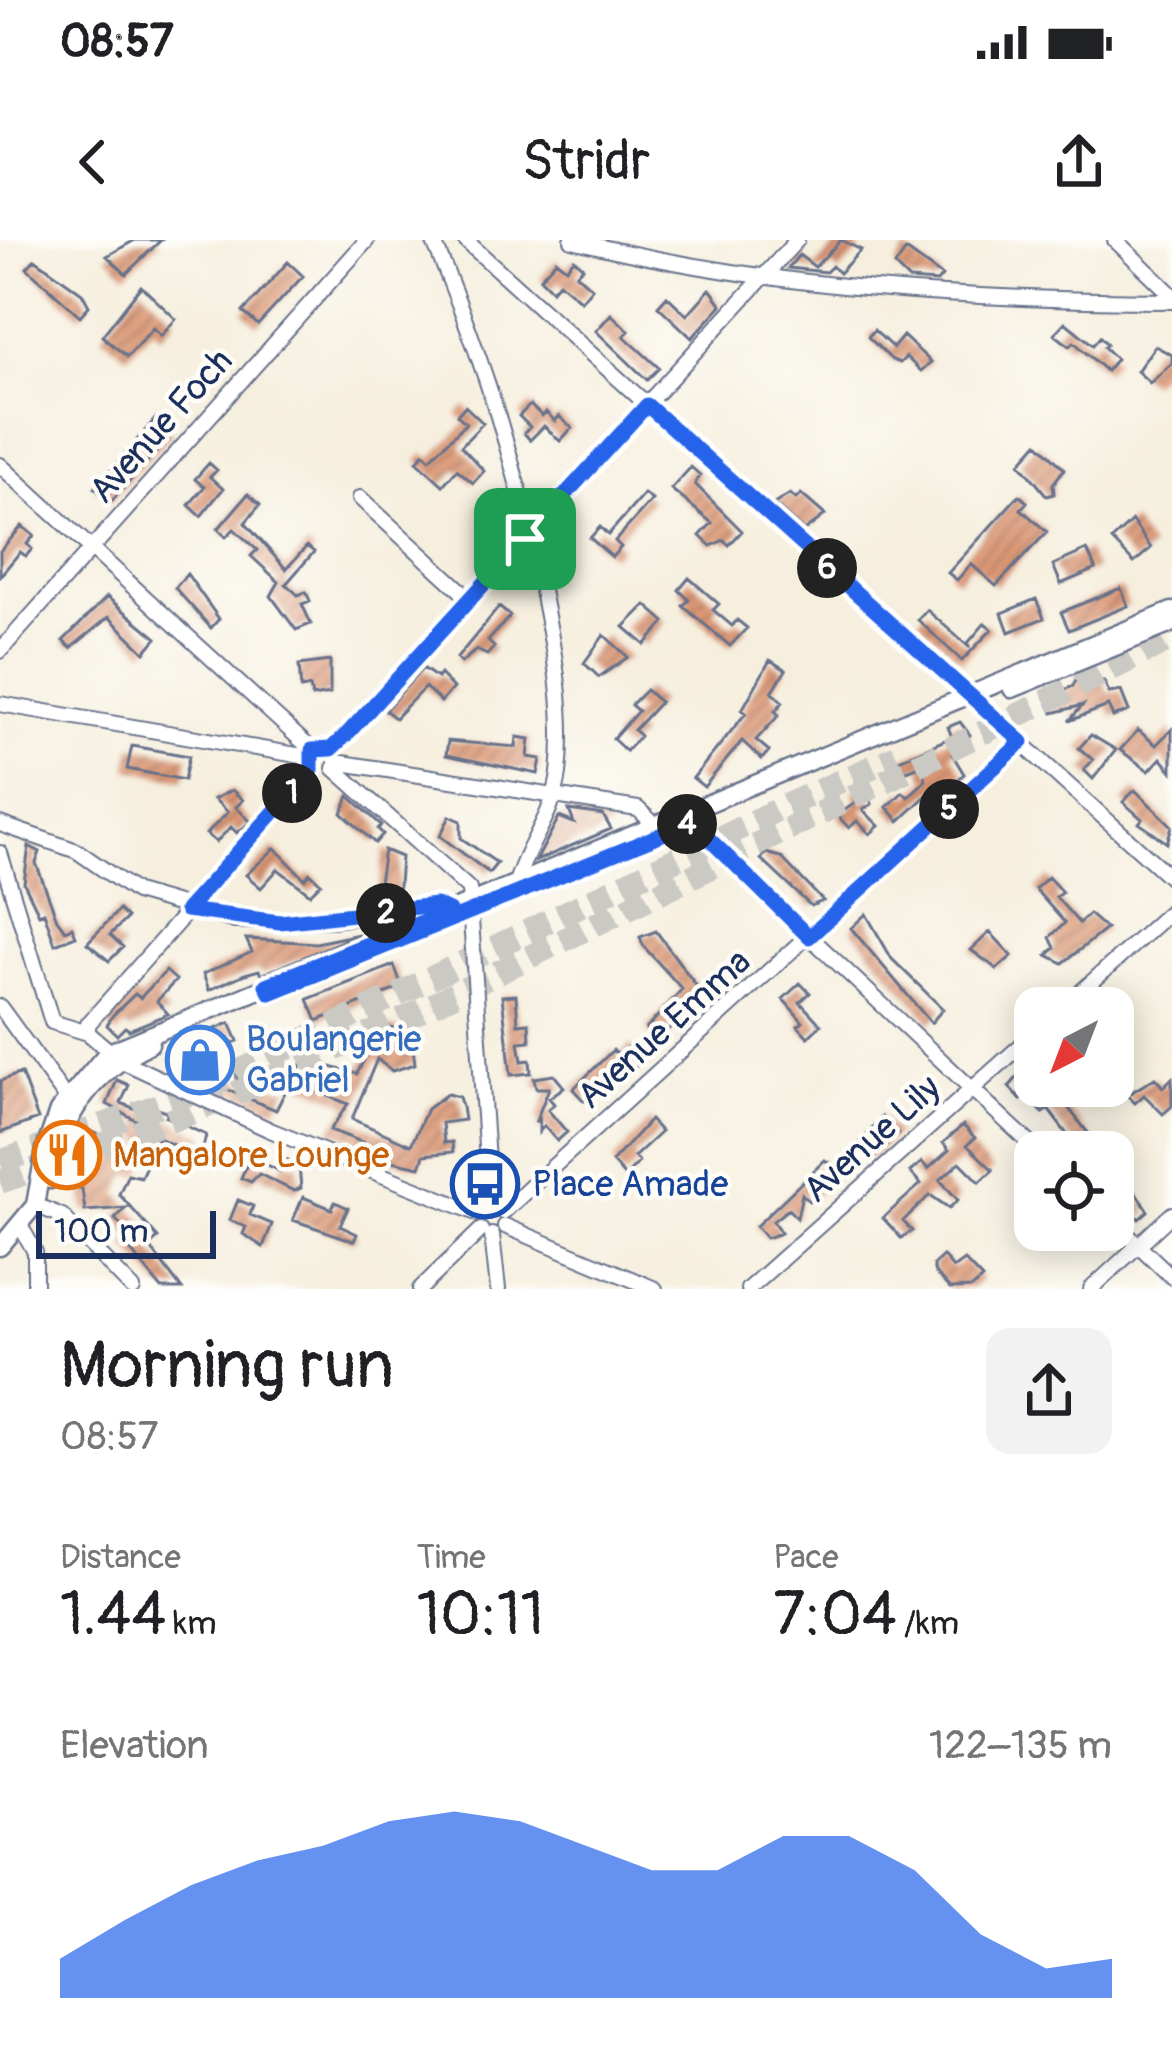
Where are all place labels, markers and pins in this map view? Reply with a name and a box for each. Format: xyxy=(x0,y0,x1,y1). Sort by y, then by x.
pin xyxy=(474,488,576,590)
pin: 6 xyxy=(797,538,857,598)
pin: 1 xyxy=(262,763,322,823)
pin: 5 xyxy=(919,779,979,839)
pin: 4 xyxy=(657,794,717,854)
pin: 2 xyxy=(356,883,416,943)
place label: Boulangerie Gabriel xyxy=(246,1017,422,1103)
shop icon: Boulangerie Gabriel xyxy=(165,1025,235,1095)
restaurant icon: Mangalore Lounge xyxy=(32,1120,102,1190)
place label: Mangalore Lounge xyxy=(113,1133,390,1178)
bus stop icon: Place Amade xyxy=(450,1149,520,1219)
place label: Place Amade xyxy=(532,1162,728,1207)

